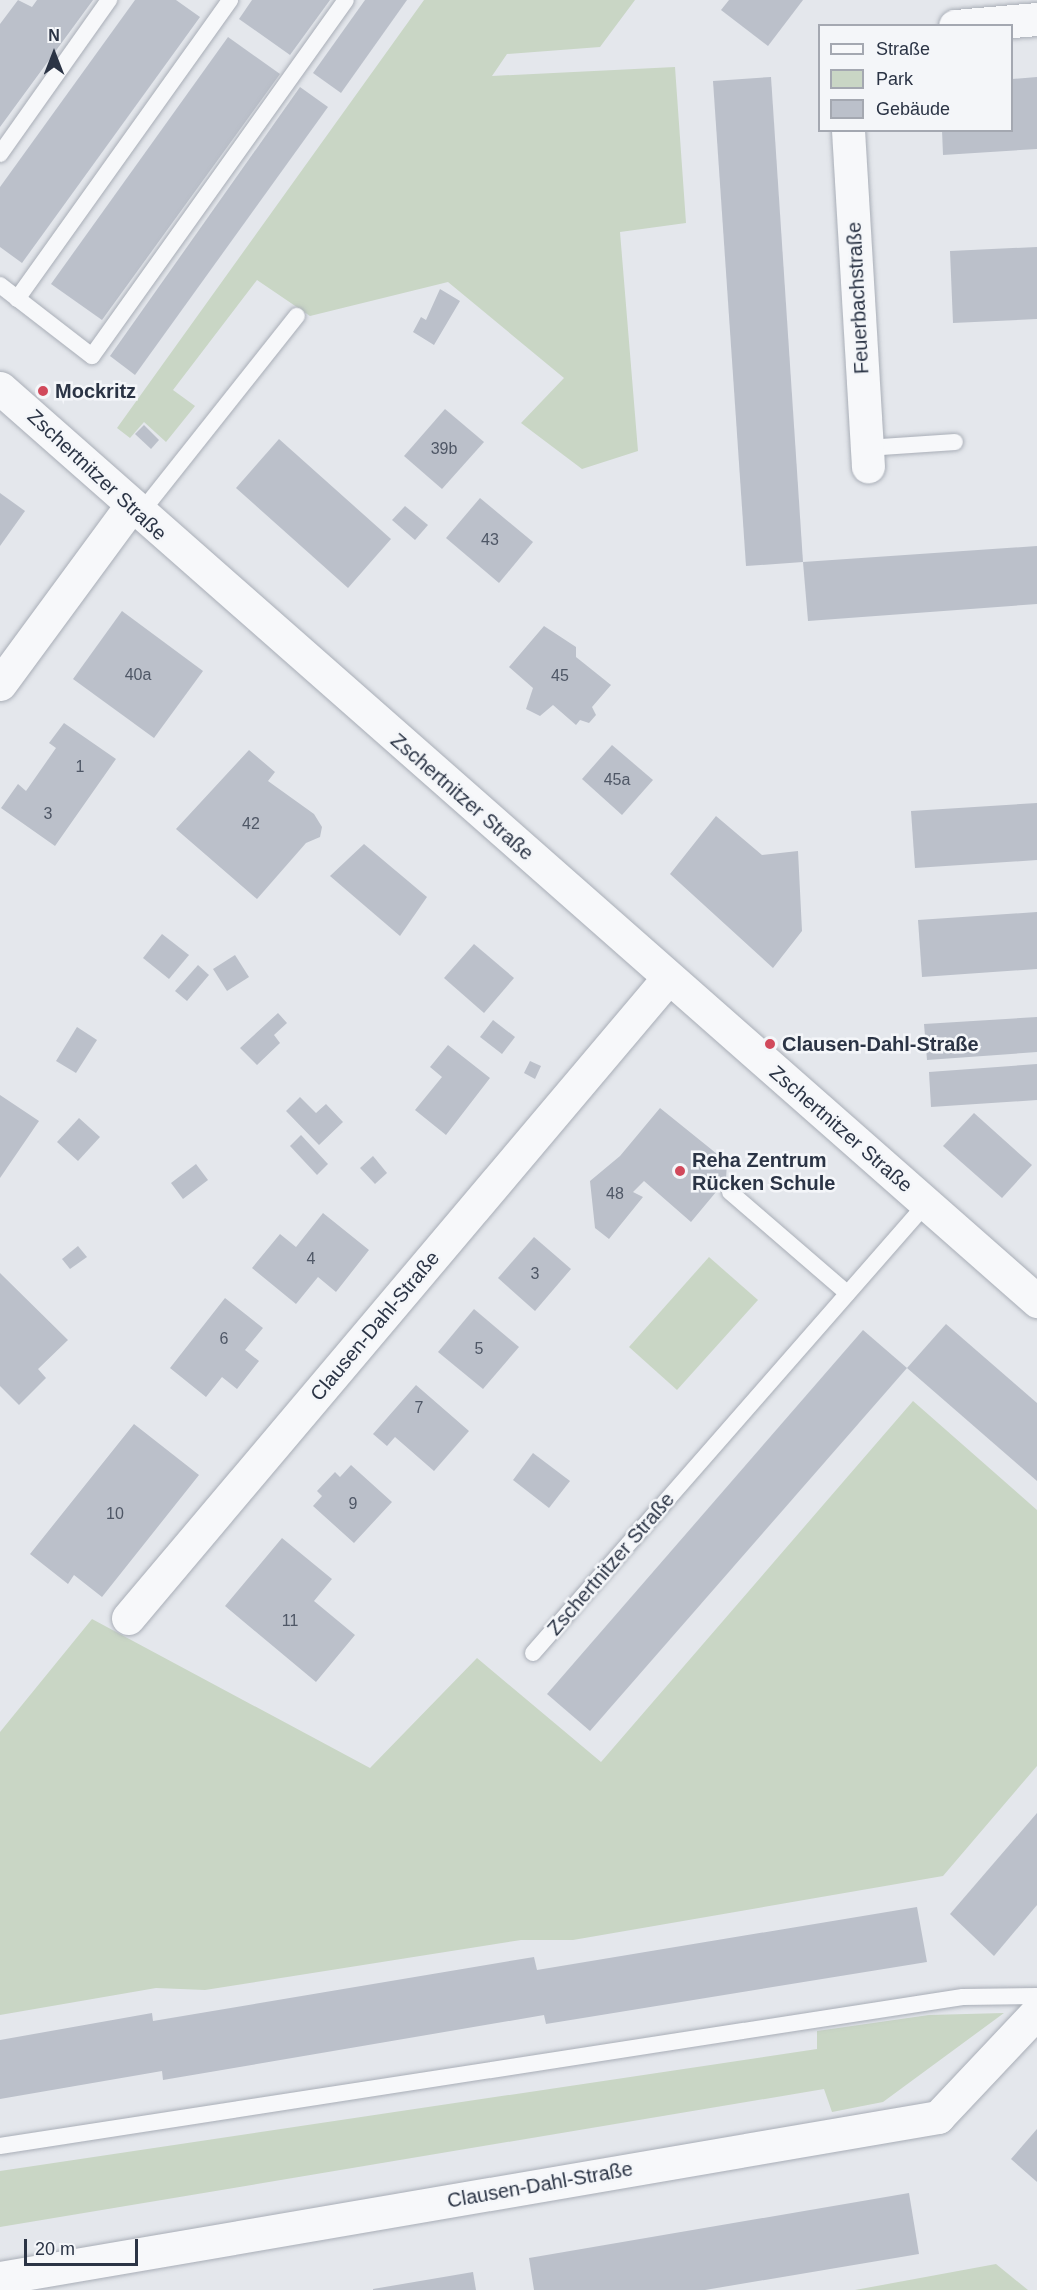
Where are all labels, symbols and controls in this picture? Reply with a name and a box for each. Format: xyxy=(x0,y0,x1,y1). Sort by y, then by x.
north arrow xyxy=(24,24,84,84)
legend xyxy=(818,24,1013,132)
text: N xyxy=(48,27,60,44)
text: Straße xyxy=(876,39,930,59)
text: Park xyxy=(876,69,913,89)
text: Gebäude xyxy=(876,99,950,119)
street label: Feuerbachstraße xyxy=(842,221,874,375)
place label: Mockritz xyxy=(55,379,136,403)
marker: Mockritz xyxy=(36,384,50,398)
street label: Zschertnitzer Straße xyxy=(23,404,171,546)
house number: 39b xyxy=(431,439,457,459)
house number: 43 xyxy=(481,530,499,550)
house number: 40a xyxy=(125,665,151,685)
house number: 45 xyxy=(551,666,569,686)
street label: Zschertnitzer Straße xyxy=(386,729,538,865)
house number: 1 xyxy=(76,757,84,777)
house number: 45a xyxy=(604,770,630,790)
house number: 3 xyxy=(44,804,52,824)
house number: 42 xyxy=(242,814,260,834)
place label: Clausen-Dahl-Straße xyxy=(782,1032,979,1056)
marker: Clausen-Dahl-Straße xyxy=(763,1037,777,1051)
street label: Zschertnitzer Straße xyxy=(765,1061,917,1197)
place label: Reha Zentrum Rücken Schule xyxy=(692,1148,835,1195)
marker: Reha Zentrum Rücken Schule xyxy=(673,1164,687,1178)
house number: 48 xyxy=(606,1184,624,1204)
street label: Clausen-Dahl-Straße xyxy=(305,1246,445,1406)
house number: 4 xyxy=(307,1249,315,1269)
house number: 3 xyxy=(531,1264,539,1284)
house number: 6 xyxy=(220,1329,228,1349)
house number: 5 xyxy=(475,1339,483,1359)
house number: 7 xyxy=(415,1398,423,1418)
street label: Zschertnitzer Straße xyxy=(543,1488,679,1640)
house number: 9 xyxy=(349,1494,357,1514)
house number: 10 xyxy=(106,1504,124,1524)
house number: 11 xyxy=(282,1611,298,1631)
street label: Clausen-Dahl-Straße xyxy=(445,2157,635,2213)
scale bar xyxy=(27,2227,141,2265)
text: 20 m xyxy=(35,2239,75,2259)

